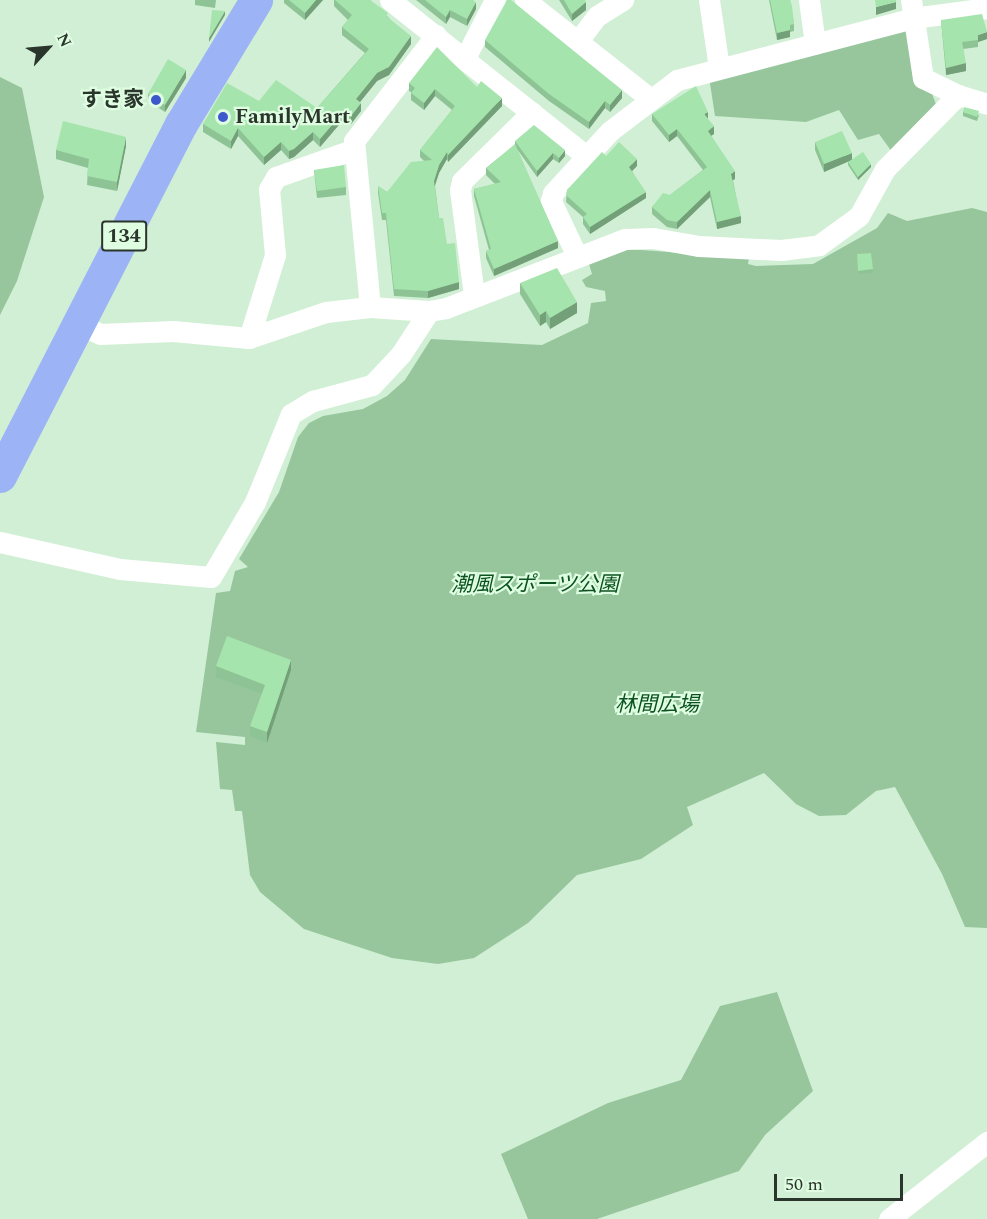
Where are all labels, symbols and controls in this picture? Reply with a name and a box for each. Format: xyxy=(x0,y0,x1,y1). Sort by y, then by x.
north arrow xyxy=(18,18,78,78)
text: N xyxy=(51,29,78,51)
place label: すき家 xyxy=(81,87,144,113)
marker: すき家 xyxy=(149,93,163,107)
place label: FamilyMart xyxy=(235,104,350,130)
marker: FamilyMart xyxy=(216,110,230,124)
road number: 134 xyxy=(100,219,148,253)
park label: 潮風スポーツ公園 xyxy=(451,572,619,598)
park label: 林間広場 xyxy=(615,692,699,718)
scale bar xyxy=(777,1162,906,1200)
text: 50 m xyxy=(785,1171,823,1198)

